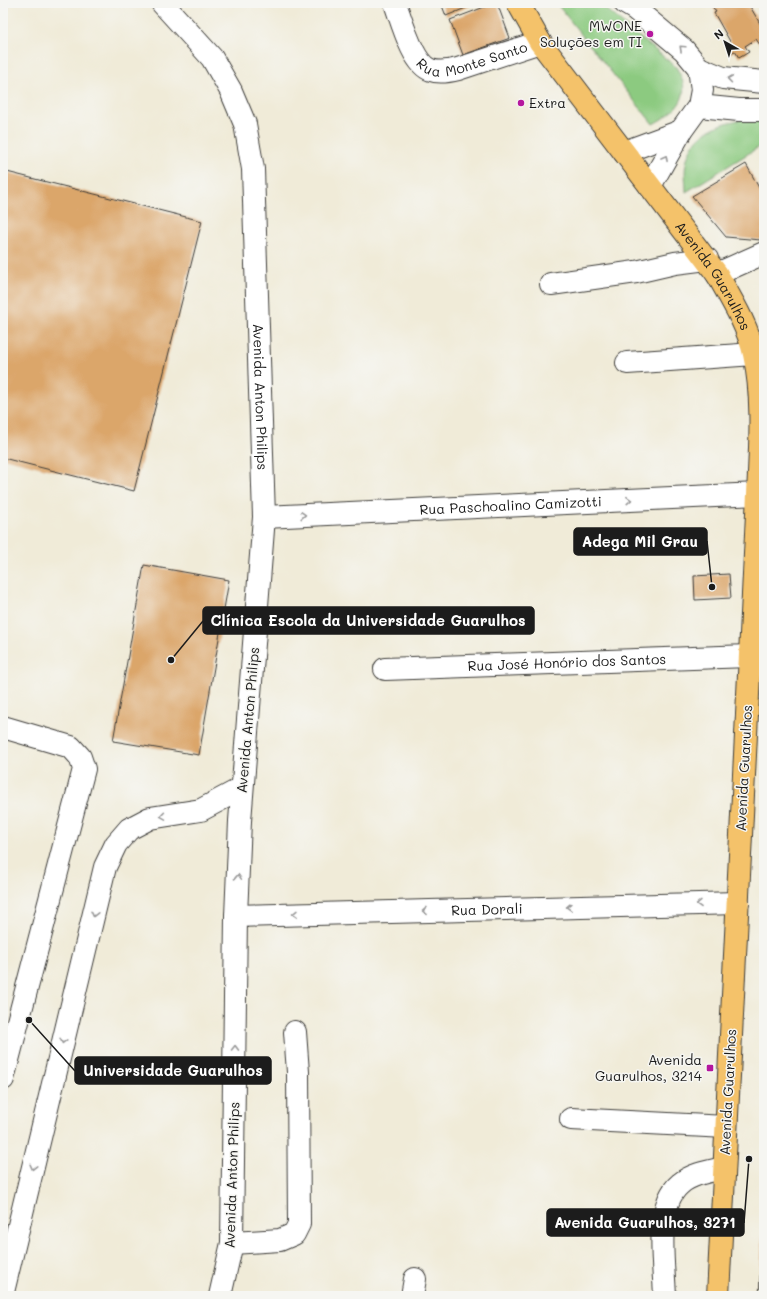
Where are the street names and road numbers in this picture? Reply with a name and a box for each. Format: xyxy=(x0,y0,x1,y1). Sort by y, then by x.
street label: Rua Monte Santo xyxy=(412,37,530,81)
street label: Avenida Guarulhos xyxy=(671,217,755,333)
street label: Avenida Anton Philips xyxy=(249,323,273,471)
street label: Rua Paschoalino Camizotti xyxy=(419,491,602,519)
street label: Avenida Anton Philips xyxy=(232,646,263,794)
street label: Rua José Honório dos Santos xyxy=(467,649,666,675)
street label: Avenida Guarulhos xyxy=(731,704,756,832)
street label: Rua Dorali xyxy=(451,899,523,919)
street label: Avenida Guarulhos xyxy=(715,1028,740,1156)
street label: Avenida Anton Philips xyxy=(219,1101,244,1249)

